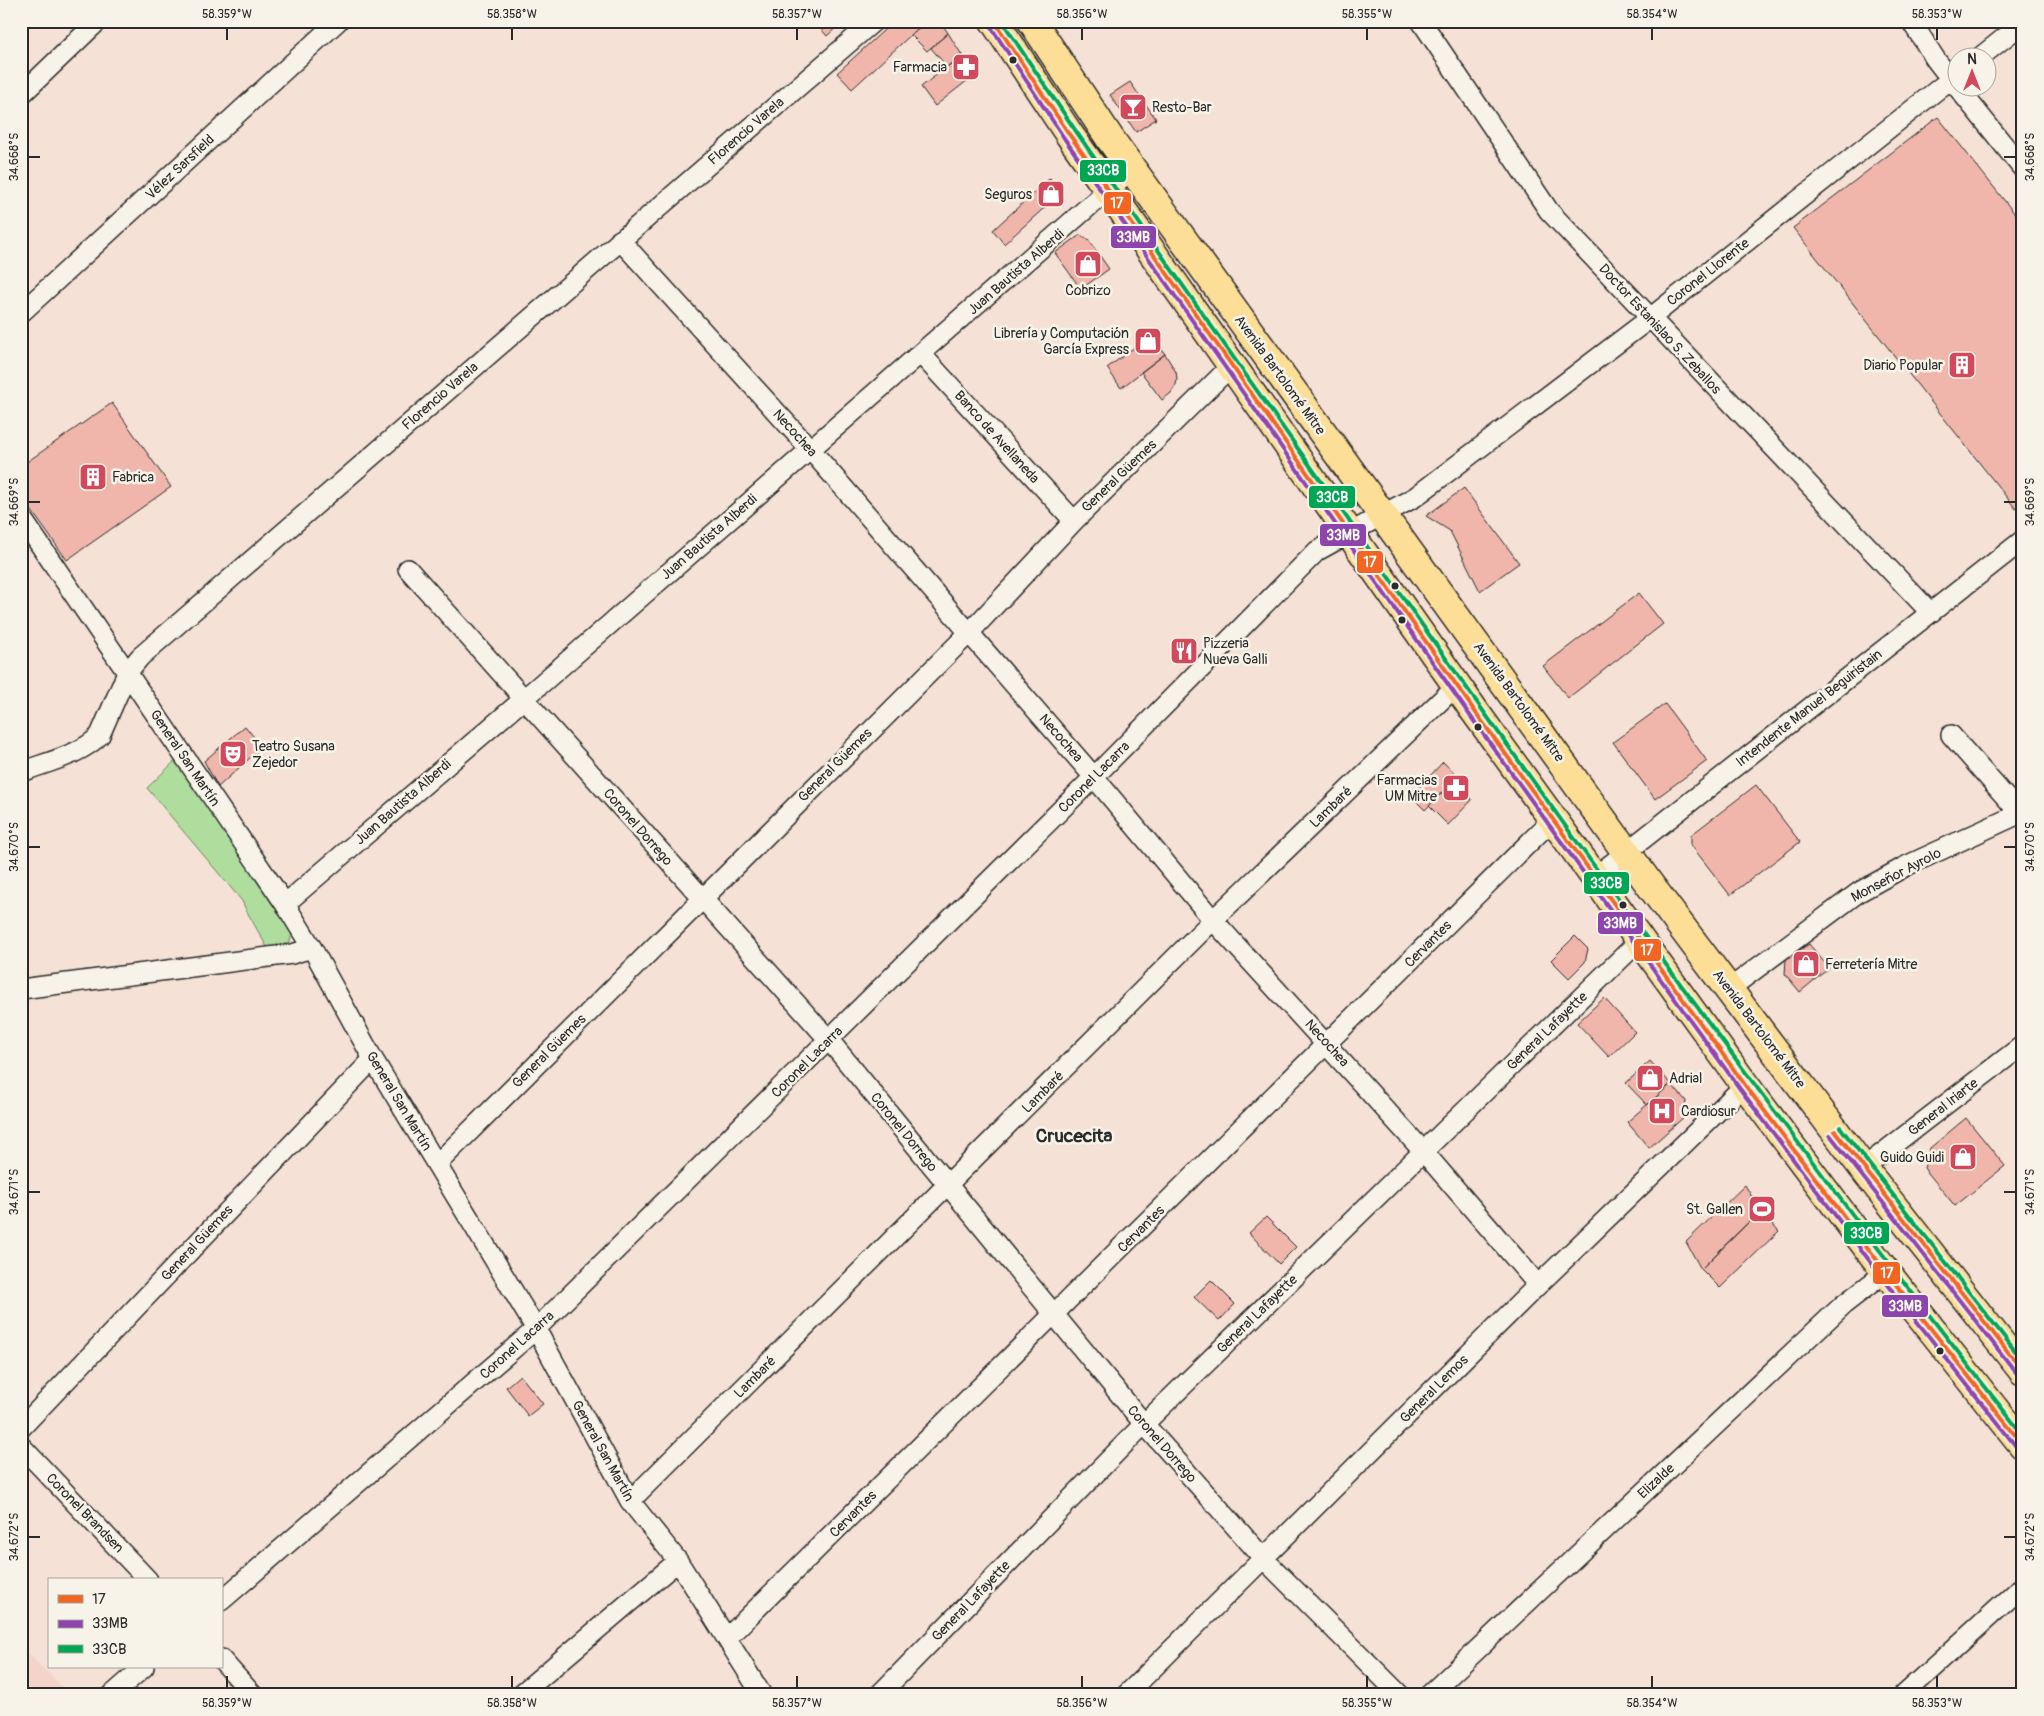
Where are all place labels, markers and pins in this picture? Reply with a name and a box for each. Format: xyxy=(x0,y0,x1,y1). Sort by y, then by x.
pharmacy icon: Farmacia xyxy=(951,52,981,82)
unlabelled marker xyxy=(1008,55,1018,65)
place label: Farmacia xyxy=(893,59,947,76)
bar icon: Resto-Bar xyxy=(1118,92,1148,122)
place label: Resto-Bar xyxy=(1152,99,1212,116)
shop icon: Seguros xyxy=(1036,179,1066,209)
place label: Seguros xyxy=(984,186,1033,203)
shop icon: Cobrizo xyxy=(1073,249,1103,279)
place label: Cobrizo xyxy=(1065,282,1111,299)
place label: Librería y Computación García Express xyxy=(993,325,1130,358)
shop icon: Librería y Computación García Express xyxy=(1133,326,1163,356)
building icon: Diario Popular xyxy=(1947,350,1977,380)
place label: Diario Popular xyxy=(1863,357,1943,374)
building icon: Fabrica xyxy=(78,462,108,492)
place label: Fabrica xyxy=(112,469,154,486)
unlabelled marker xyxy=(1390,581,1400,591)
unlabelled marker xyxy=(1397,615,1407,625)
place label: Pizzeria Nueva Galli xyxy=(1203,635,1268,668)
restaurant icon: Pizzeria Nueva Galli xyxy=(1169,636,1199,666)
unlabelled marker xyxy=(1473,722,1483,732)
place label: Teatro Susana Zejedor xyxy=(252,738,335,771)
theatre icon: Teatro Susana Zejedor xyxy=(218,739,248,769)
place label: Farmacias UM Mitre xyxy=(1377,772,1438,805)
pharmacy icon: Farmacias UM Mitre xyxy=(1441,773,1471,803)
unlabelled marker xyxy=(1618,900,1628,910)
shop icon: Ferretería Mitre xyxy=(1791,949,1821,979)
place label: Ferretería Mitre xyxy=(1825,956,1917,973)
shop icon: Adrial xyxy=(1635,1063,1665,1093)
place label: Adrial xyxy=(1669,1070,1702,1087)
hospital icon: Cardiosur xyxy=(1647,1096,1677,1126)
place label: Cardiosur xyxy=(1681,1103,1736,1120)
shop icon: Guido Guidi xyxy=(1948,1142,1978,1172)
place label: Guido Guidi xyxy=(1880,1149,1945,1166)
sports icon: St. Gallen xyxy=(1747,1194,1777,1224)
place label: St. Gallen xyxy=(1686,1201,1743,1218)
unlabelled marker xyxy=(1935,1346,1945,1356)

